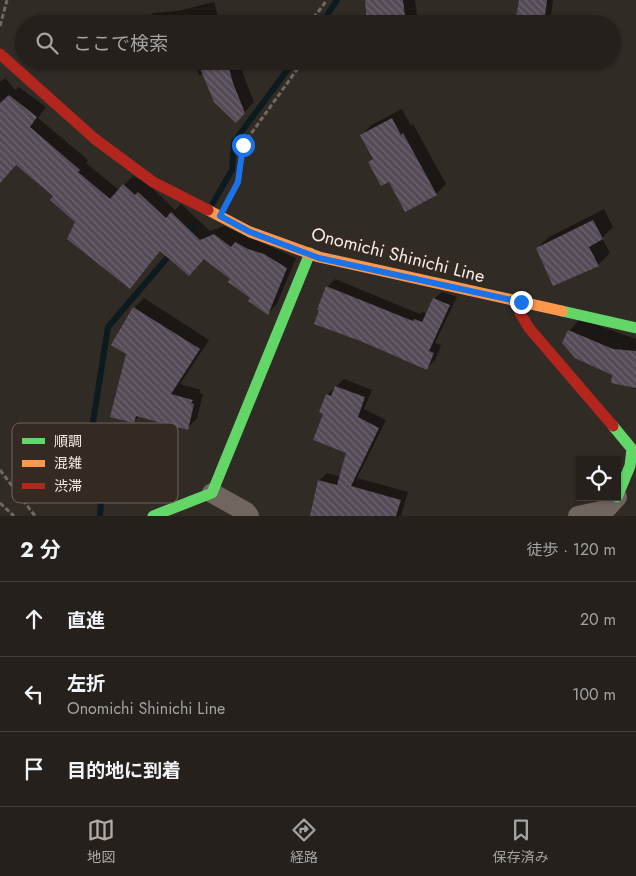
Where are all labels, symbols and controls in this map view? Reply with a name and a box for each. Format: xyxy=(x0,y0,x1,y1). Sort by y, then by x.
search box xyxy=(15,15,621,70)
icon: search xyxy=(33,29,61,57)
text: ここで検索 xyxy=(73,30,168,57)
route start xyxy=(232,134,255,157)
street label: Onomichi Shinichi Line xyxy=(308,221,488,289)
route end xyxy=(510,291,533,314)
legend xyxy=(12,423,178,503)
text: 順調 xyxy=(54,431,82,451)
text: 混雑 xyxy=(54,453,82,473)
map controls xyxy=(576,456,621,501)
button: locate xyxy=(576,456,621,501)
text: 渋滞 xyxy=(54,476,82,496)
text: 2 分 xyxy=(20,535,61,565)
text: 徒歩 · 120 m xyxy=(526,538,616,561)
icon: ahead xyxy=(20,605,48,633)
text: 直進 xyxy=(67,607,105,634)
text: 20 m xyxy=(580,608,616,631)
text: 左折 xyxy=(67,670,105,697)
icon: left xyxy=(20,680,48,708)
text: 100 m xyxy=(572,683,616,706)
text: Onomichi Shinichi Line xyxy=(67,697,225,720)
icon: arrive xyxy=(20,755,48,783)
text: 目的地に到着 xyxy=(67,757,181,784)
tab: 地図 xyxy=(87,816,115,867)
tab: 経路 xyxy=(290,816,318,867)
tab: 保存済み xyxy=(493,816,549,867)

